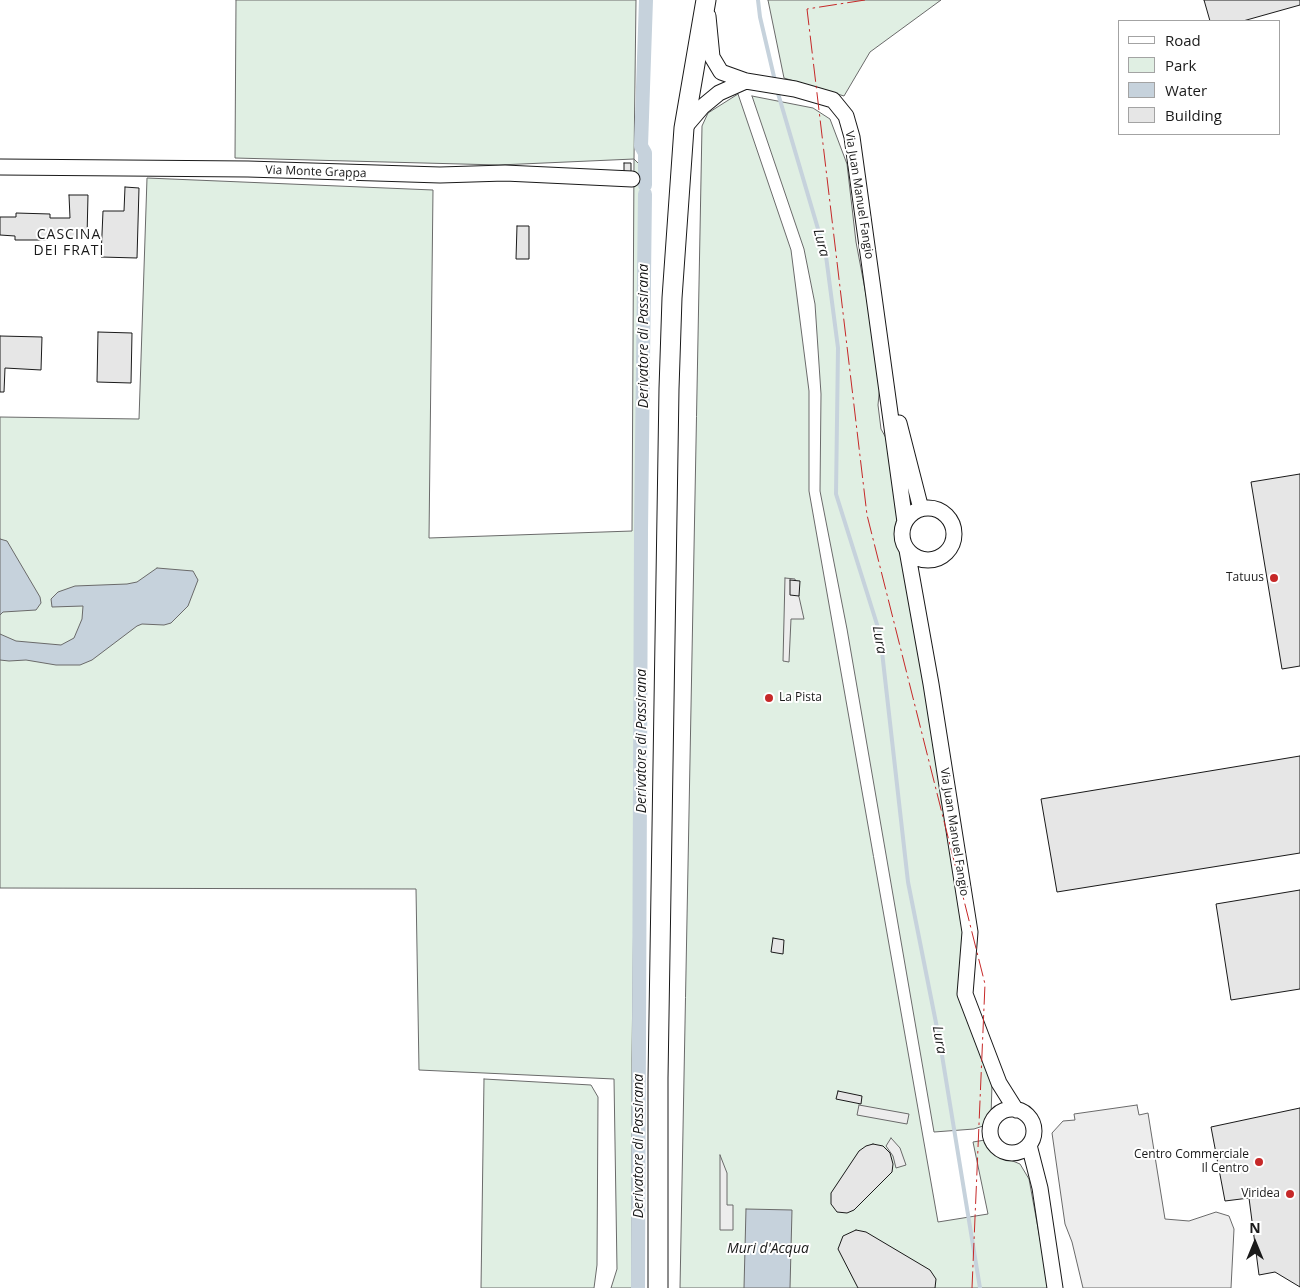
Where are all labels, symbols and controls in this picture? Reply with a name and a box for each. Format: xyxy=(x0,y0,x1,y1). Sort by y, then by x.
legend xyxy=(1118,20,1280,135)
text: Road xyxy=(1165,30,1201,50)
text: Park xyxy=(1165,55,1196,75)
text: Water xyxy=(1165,80,1207,100)
text: Building xyxy=(1165,105,1222,125)
street label: Via Juan Manuel Fangio xyxy=(842,130,876,260)
street label: Via Monte Grappa xyxy=(265,163,367,181)
district label: CASCINA DEI FRATI xyxy=(32,227,106,260)
water label: Lura xyxy=(809,227,833,259)
water label: Derivatore di Passirana xyxy=(636,264,652,408)
place label: Tatuus xyxy=(1226,571,1264,585)
marker: Tatuus xyxy=(1268,572,1280,584)
water label: Lura xyxy=(868,625,890,655)
water label: Derivatore di Passirana xyxy=(634,669,650,813)
place label: La Pista xyxy=(779,691,822,705)
marker: La Pista xyxy=(763,692,775,704)
street label: Via Juan Manuel Fangio xyxy=(937,767,971,897)
water label: Lura xyxy=(928,1025,950,1055)
water label: Derivatore di Passirana xyxy=(631,1074,647,1218)
place label: Centro Commerciale Il Centro xyxy=(1134,1148,1249,1176)
marker: Centro Commerciale Il Centro xyxy=(1253,1156,1265,1168)
place label: Viridea xyxy=(1241,1187,1280,1201)
marker: Viridea xyxy=(1284,1188,1296,1200)
north arrow xyxy=(1230,1218,1280,1268)
text: N xyxy=(1249,1218,1261,1237)
water label: Muri d'Acqua xyxy=(727,1241,809,1257)

